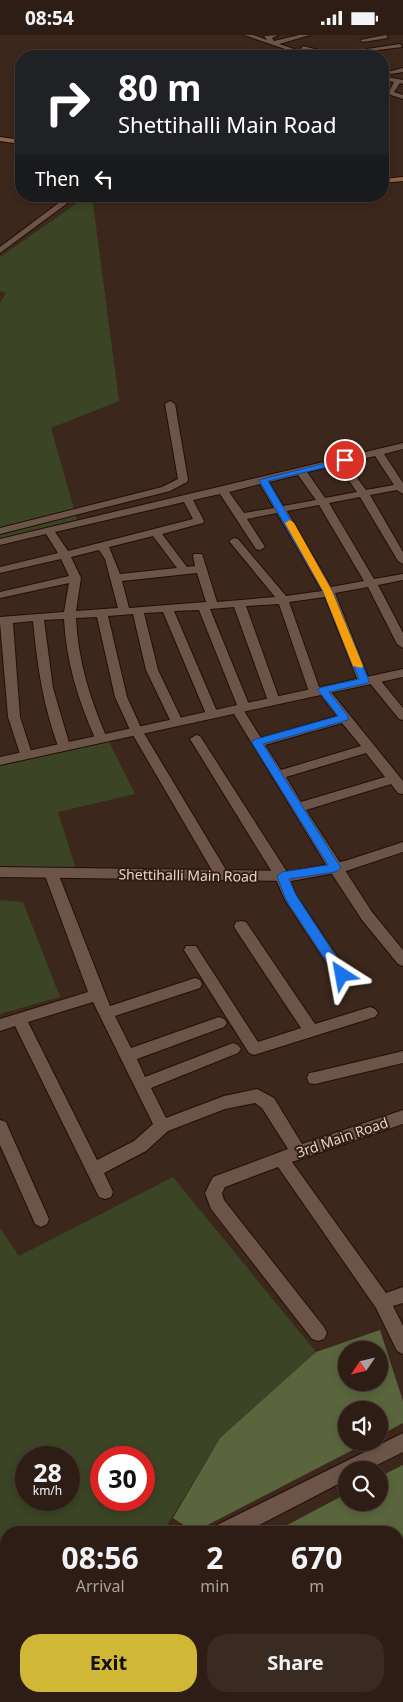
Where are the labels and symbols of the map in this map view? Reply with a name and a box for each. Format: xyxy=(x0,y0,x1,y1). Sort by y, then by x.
pin xyxy=(324,439,366,481)
street label: Shettihalli Main Road xyxy=(118,864,258,886)
position arrow xyxy=(315,948,367,1000)
street label: 3rd Main Road xyxy=(294,1112,390,1162)
north arrow xyxy=(338,1341,388,1391)
speed limit sign: 30 xyxy=(90,1446,155,1511)

